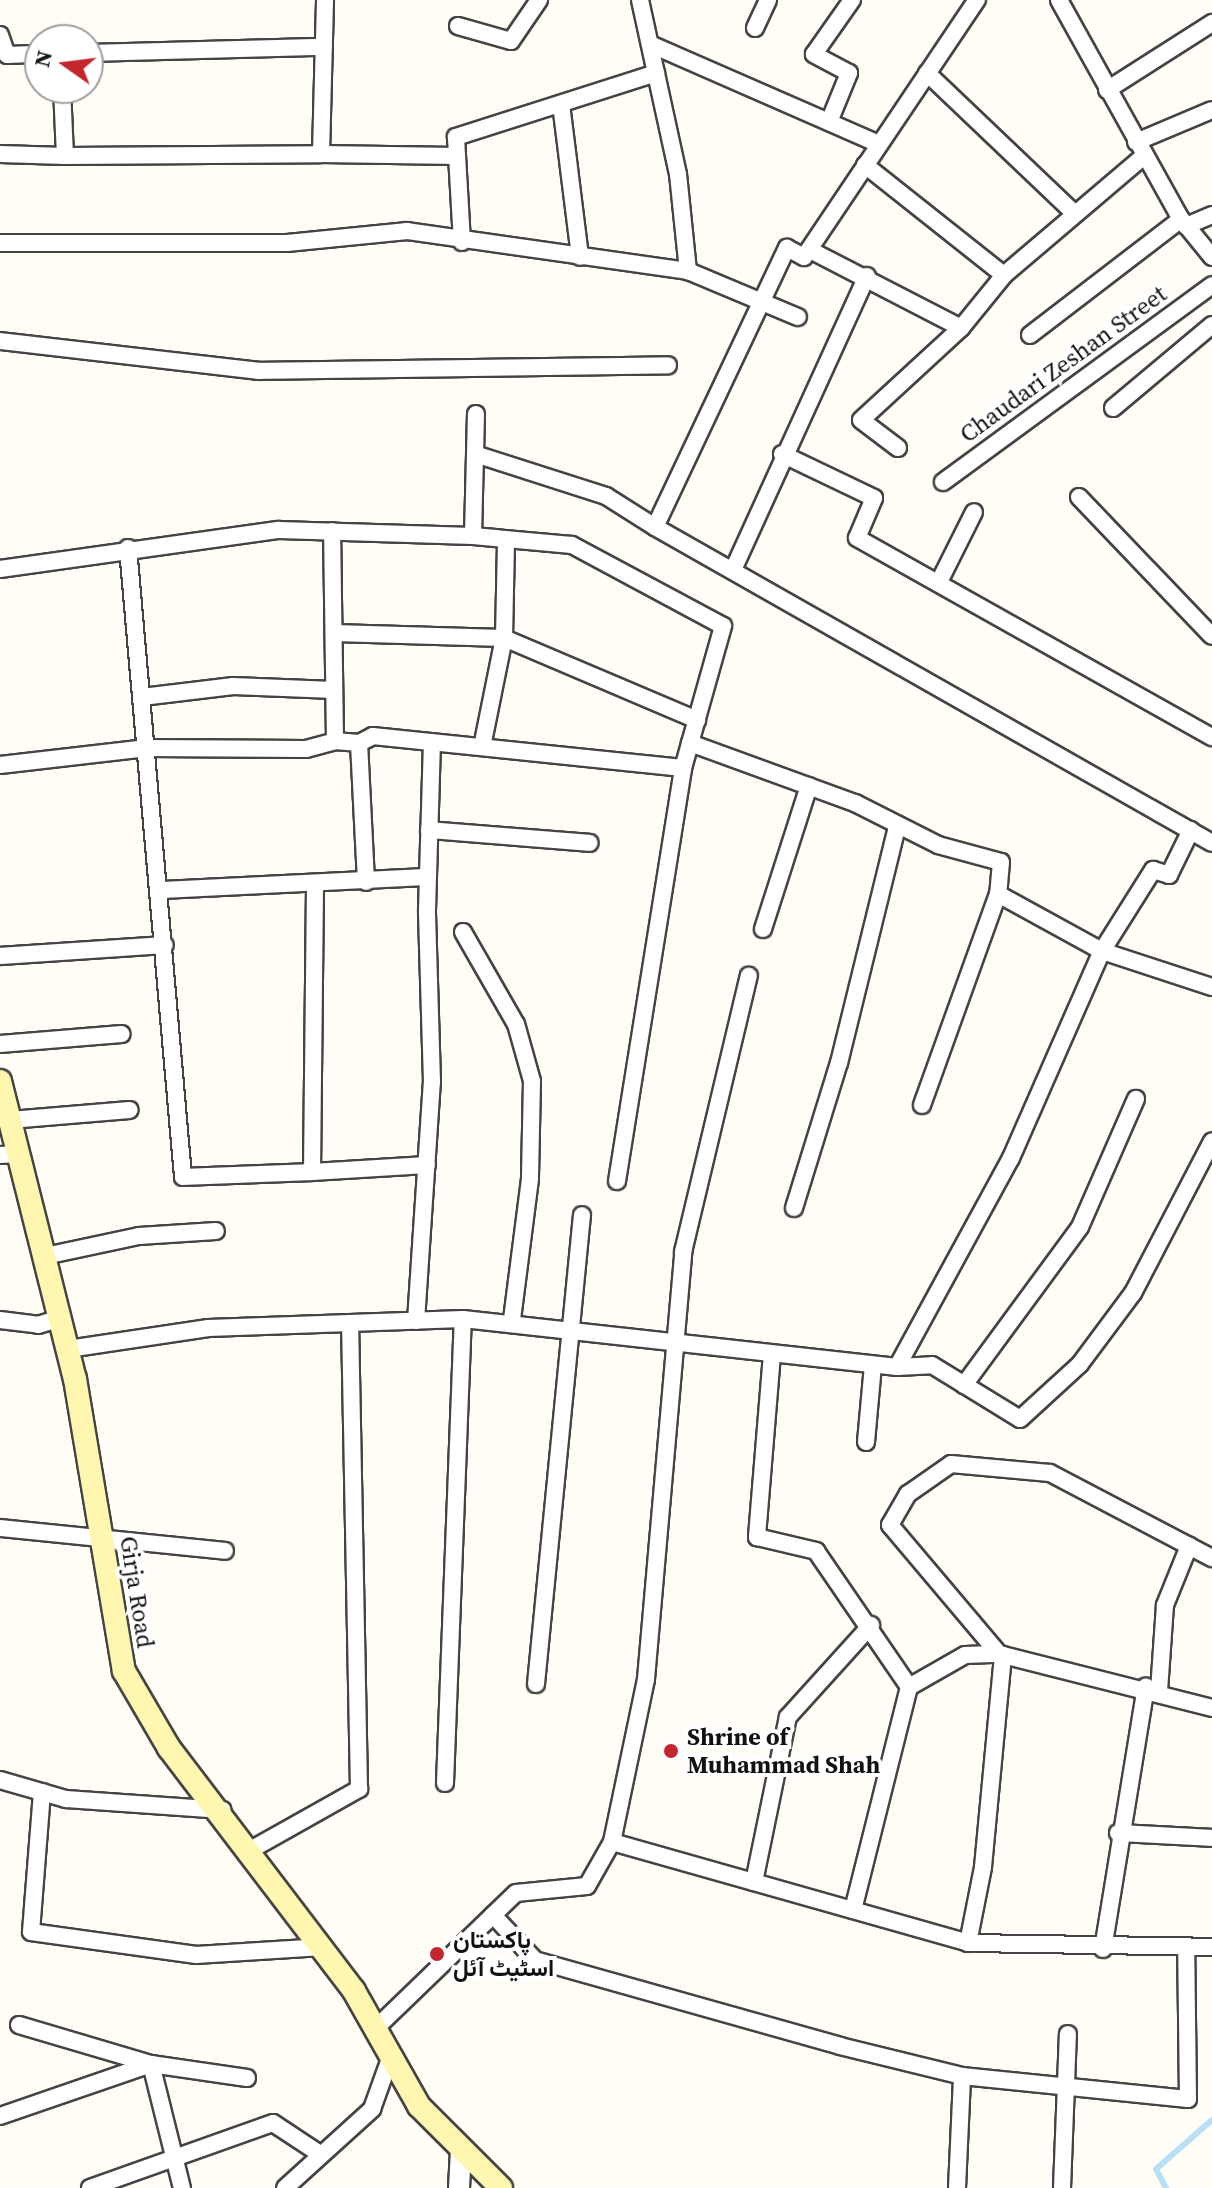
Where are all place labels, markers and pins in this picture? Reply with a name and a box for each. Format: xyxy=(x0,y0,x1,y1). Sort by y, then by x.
place label: Shrine of Muhammad Shah xyxy=(687,1723,880,1779)
marker: Shrine of Muhammad Shah xyxy=(662,1742,680,1760)
place label: پاکستان اسٹیٹ آئل xyxy=(453,1926,554,1982)
marker: پاکستان اسٹیٹ آئل xyxy=(428,1945,446,1963)

